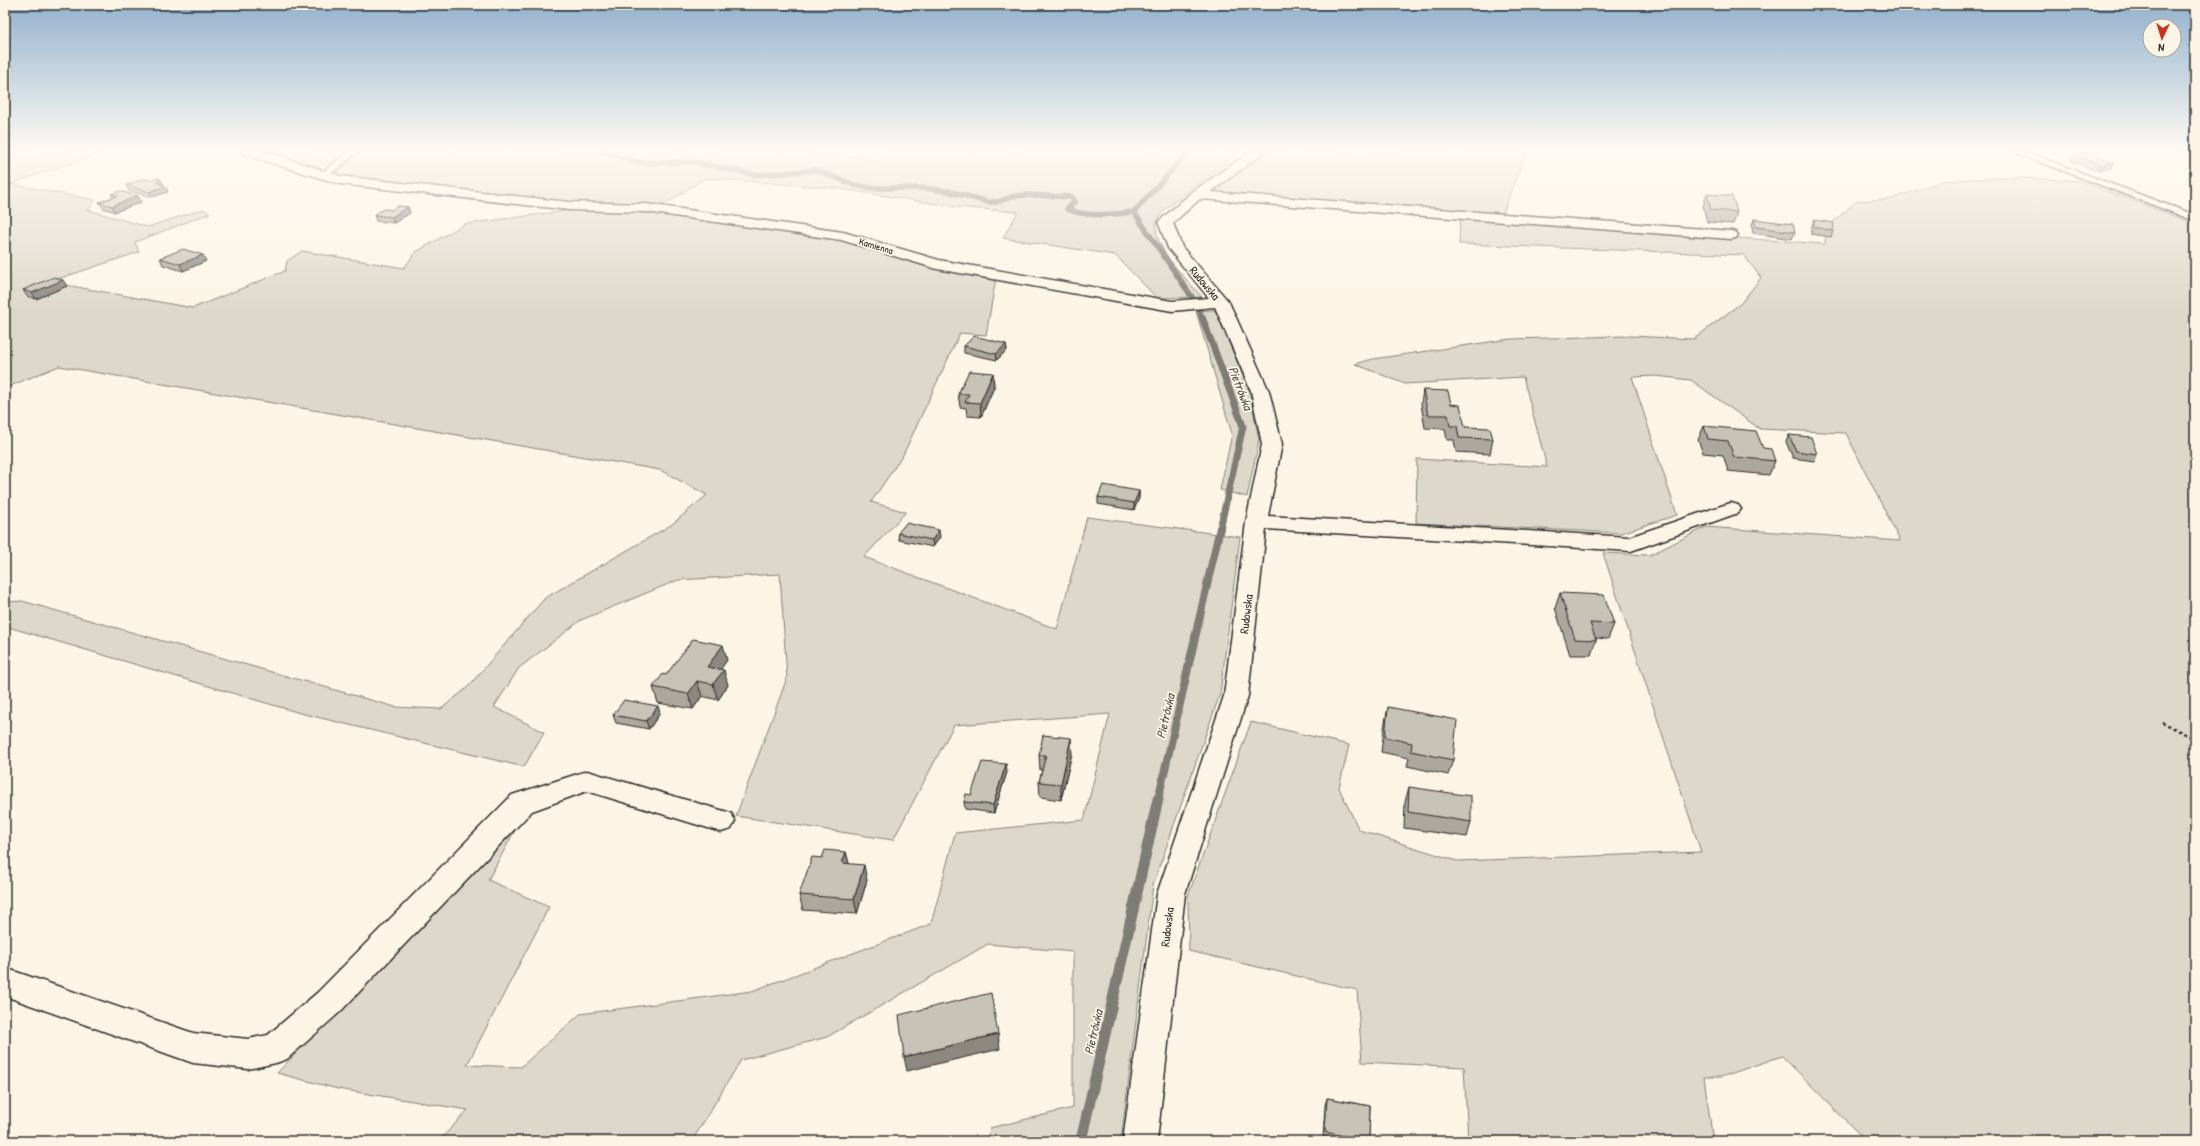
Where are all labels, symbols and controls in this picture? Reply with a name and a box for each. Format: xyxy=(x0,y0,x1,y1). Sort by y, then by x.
north arrow xyxy=(2142,18,2182,58)
text: N xyxy=(2158,41,2165,55)
street label: Kamienna xyxy=(857,235,895,257)
street label: Rudowska xyxy=(1186,262,1224,304)
water label: Pietrówka xyxy=(1224,363,1258,414)
street label: Rudowska xyxy=(1235,593,1257,635)
water label: Pietrówka xyxy=(1151,690,1179,740)
street label: Rudowska xyxy=(1156,906,1178,948)
water label: Pietrówka xyxy=(1079,1006,1107,1056)

